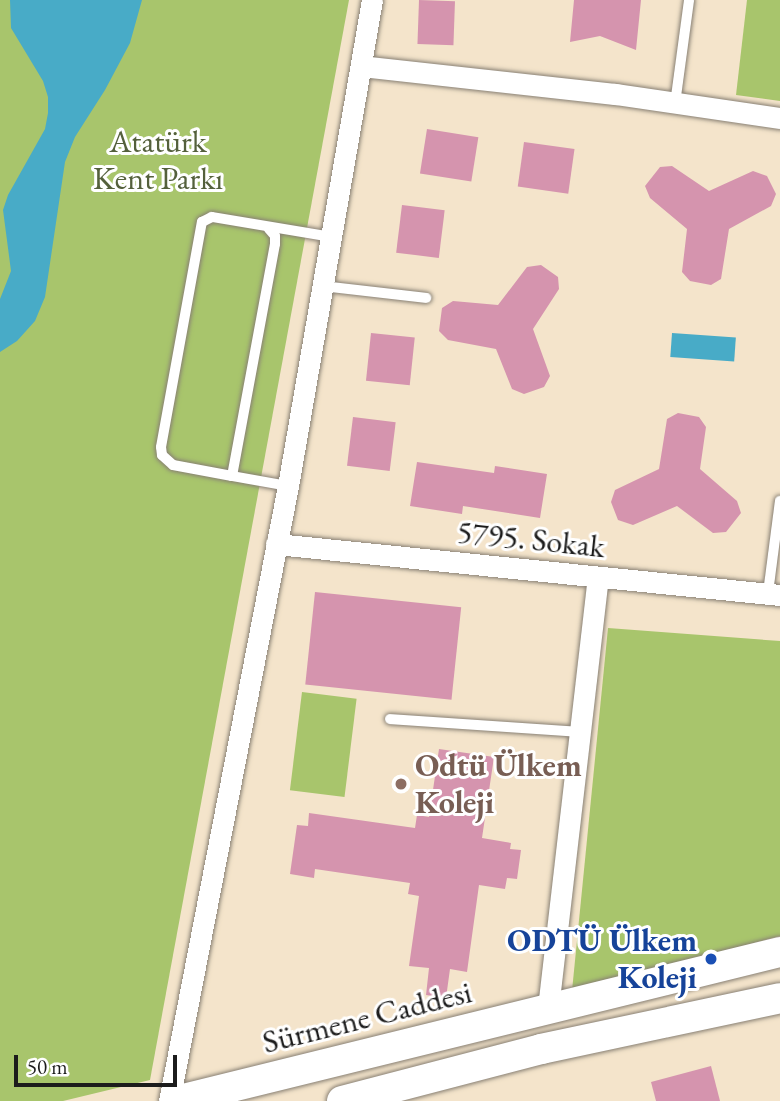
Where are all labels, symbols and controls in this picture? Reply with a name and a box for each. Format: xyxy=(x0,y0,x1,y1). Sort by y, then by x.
park label: Atatürk Kent Parkı xyxy=(93,123,223,198)
street label: 5795. Sokak xyxy=(455,512,607,566)
place label: Odtü Ülkem Koleji xyxy=(415,747,582,822)
marker: Odtü Ülkem Koleji xyxy=(393,776,409,792)
place label: ODTÜ Ülkem Koleji xyxy=(507,922,697,997)
marker: ODTÜ Ülkem Koleji xyxy=(703,951,719,967)
street label: Sürmene Caddesi xyxy=(258,972,476,1062)
scale bar xyxy=(18,1042,180,1086)
text: 50 m xyxy=(27,1053,68,1080)

